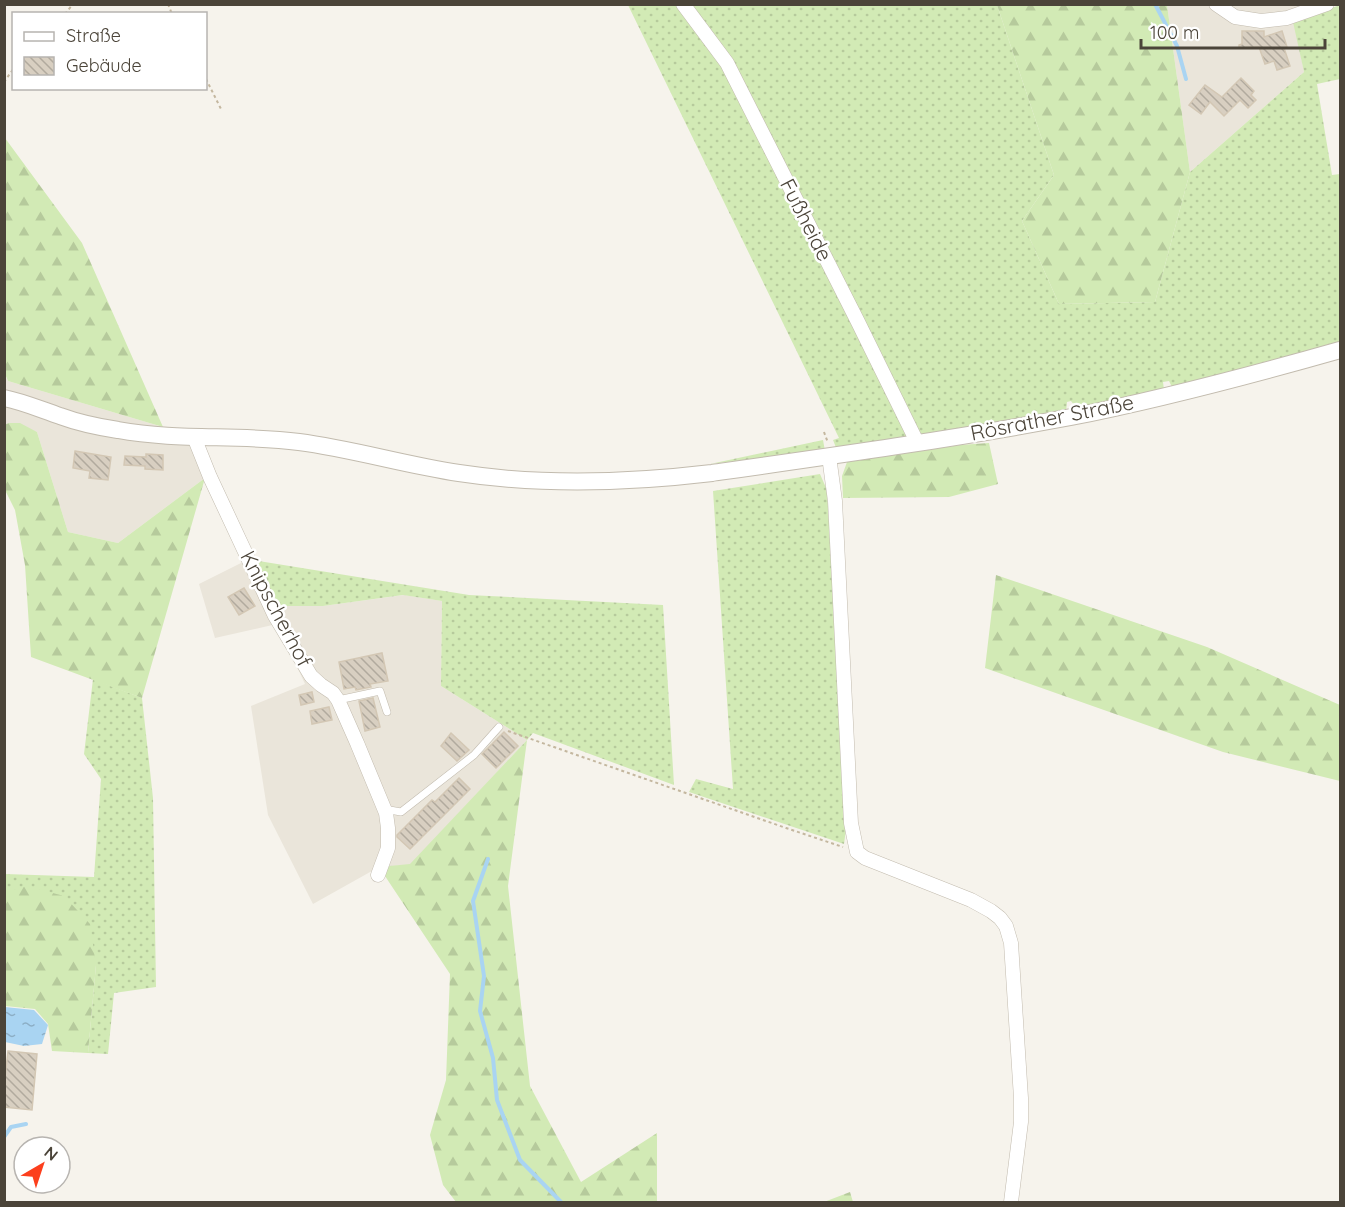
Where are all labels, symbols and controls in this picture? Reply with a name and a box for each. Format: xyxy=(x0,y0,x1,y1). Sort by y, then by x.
legend xyxy=(12,12,207,90)
scale bar xyxy=(1141,12,1326,50)
text: 100 m xyxy=(1150,21,1199,44)
text: Straße xyxy=(66,24,121,47)
text: Gebäude xyxy=(66,54,142,77)
street label: Fußheide xyxy=(775,174,839,265)
street label: Rösrather Straße xyxy=(968,388,1136,446)
street label: Knipscherhof xyxy=(235,546,319,672)
north arrow xyxy=(12,1135,72,1195)
text: N xyxy=(41,1142,62,1165)

